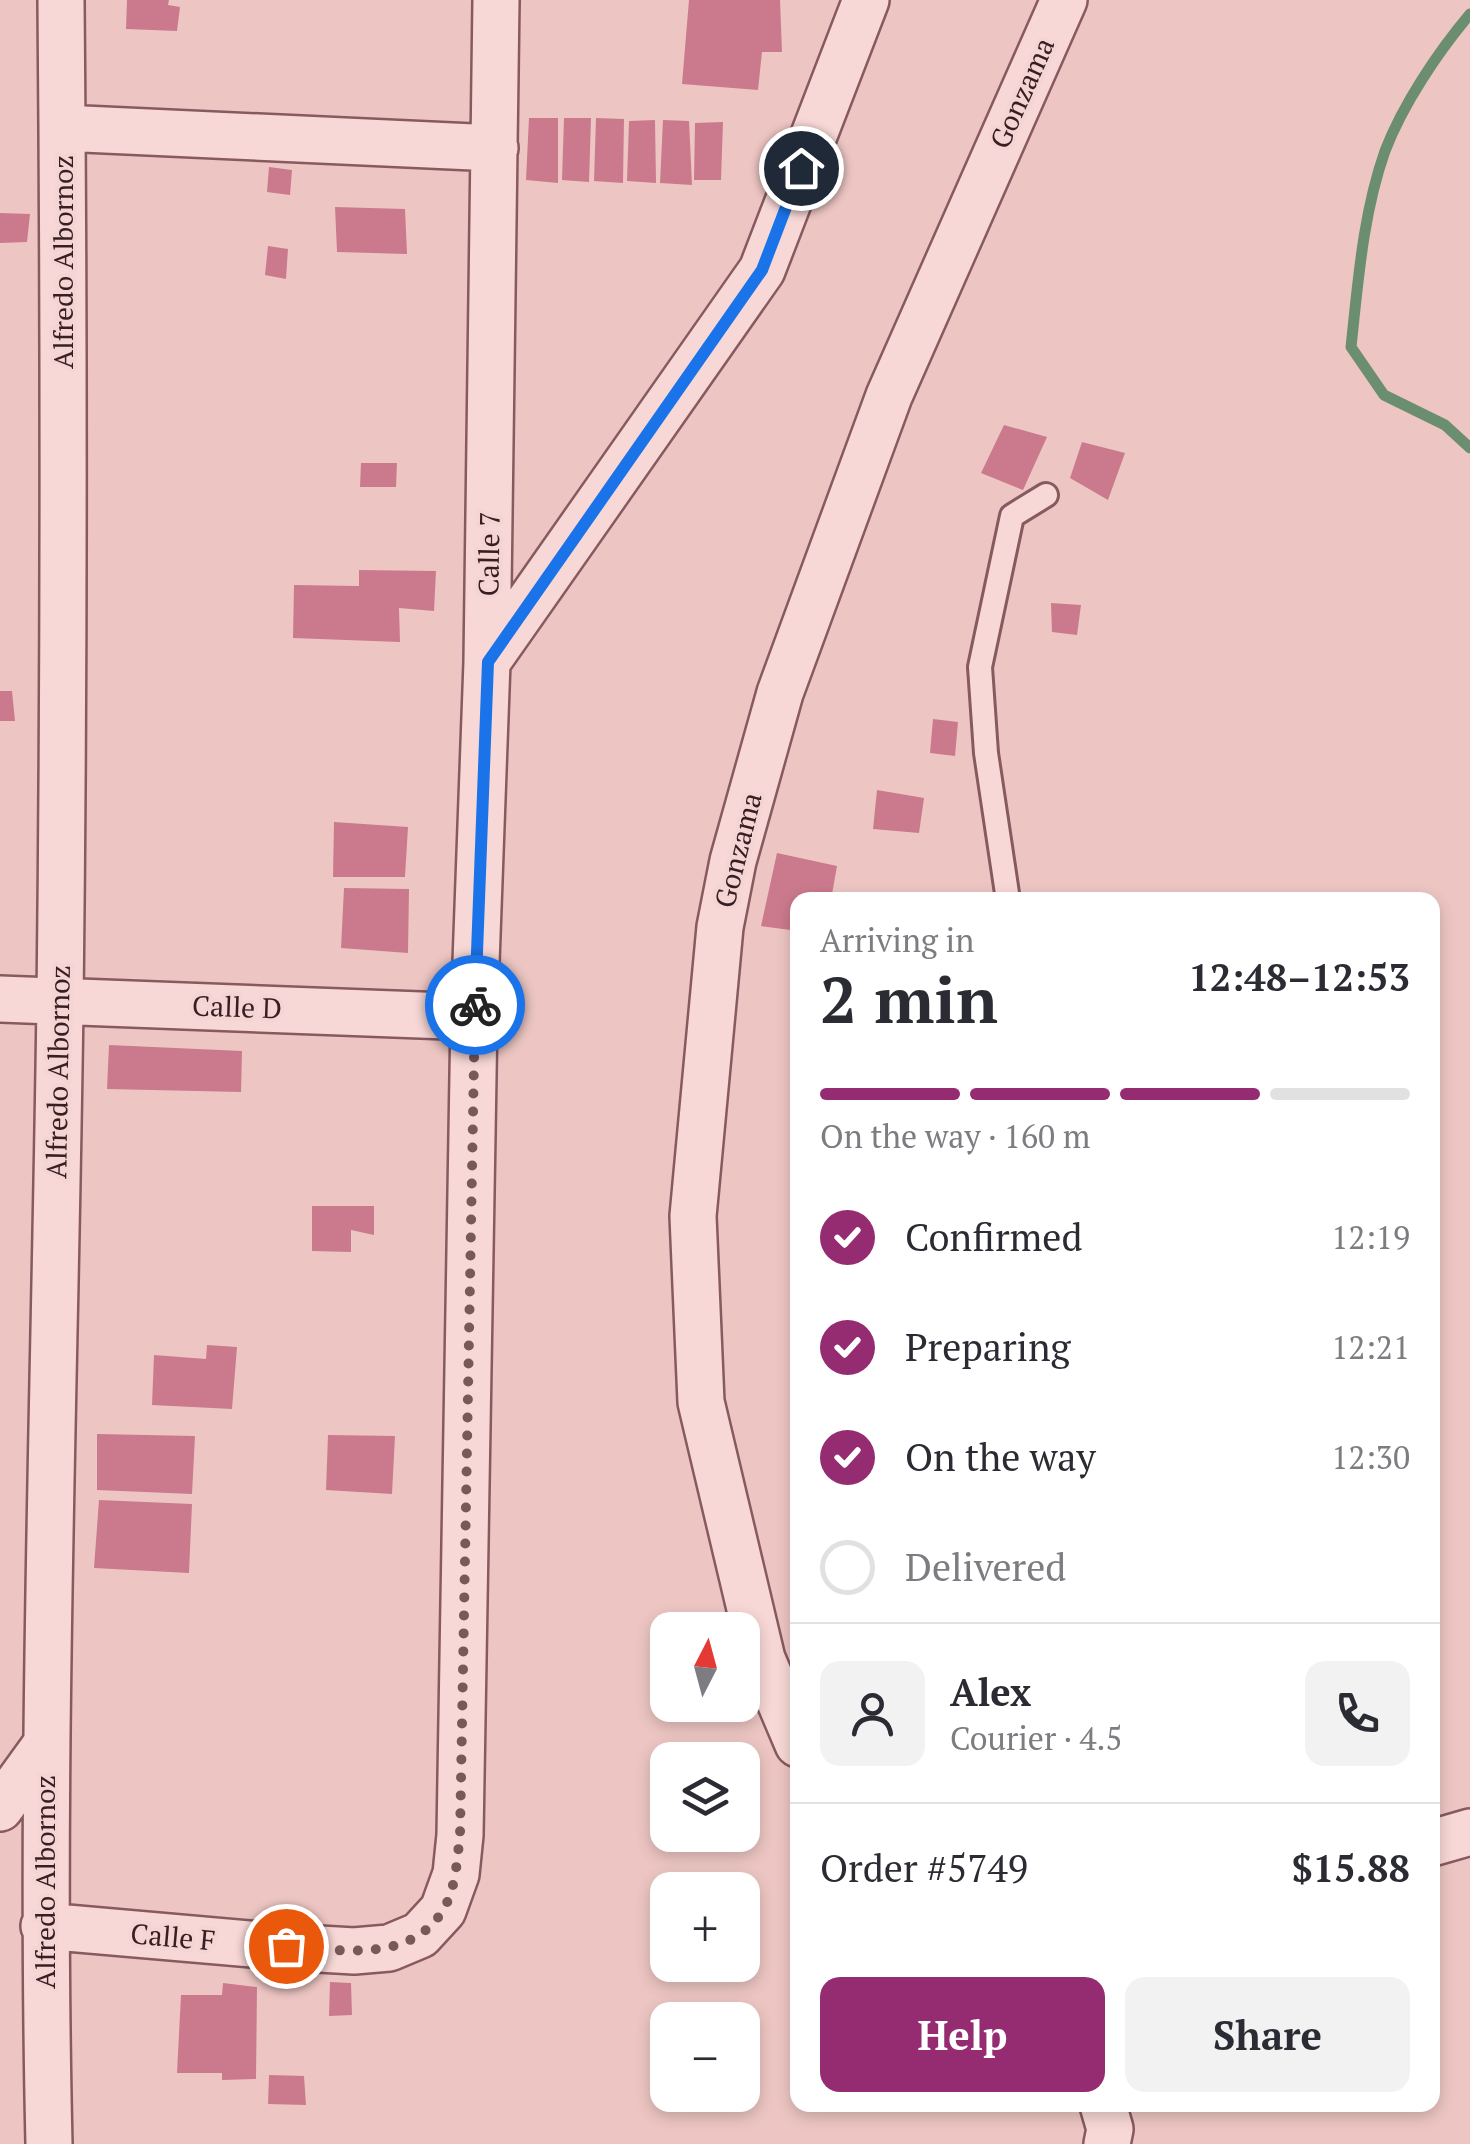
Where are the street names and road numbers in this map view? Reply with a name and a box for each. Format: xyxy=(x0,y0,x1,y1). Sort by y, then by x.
street label: Gonzama xyxy=(981,32,1062,154)
street label: Alfredo Albornoz xyxy=(44,155,81,369)
street label: Calle 7 xyxy=(469,511,508,597)
street label: Gonzama xyxy=(705,788,770,911)
street label: Alfredo Albornoz xyxy=(37,965,78,1179)
street label: Calle D xyxy=(192,986,283,1027)
street label: Alfredo Albornoz xyxy=(26,1775,63,1989)
street label: Calle F xyxy=(129,1914,217,1959)

